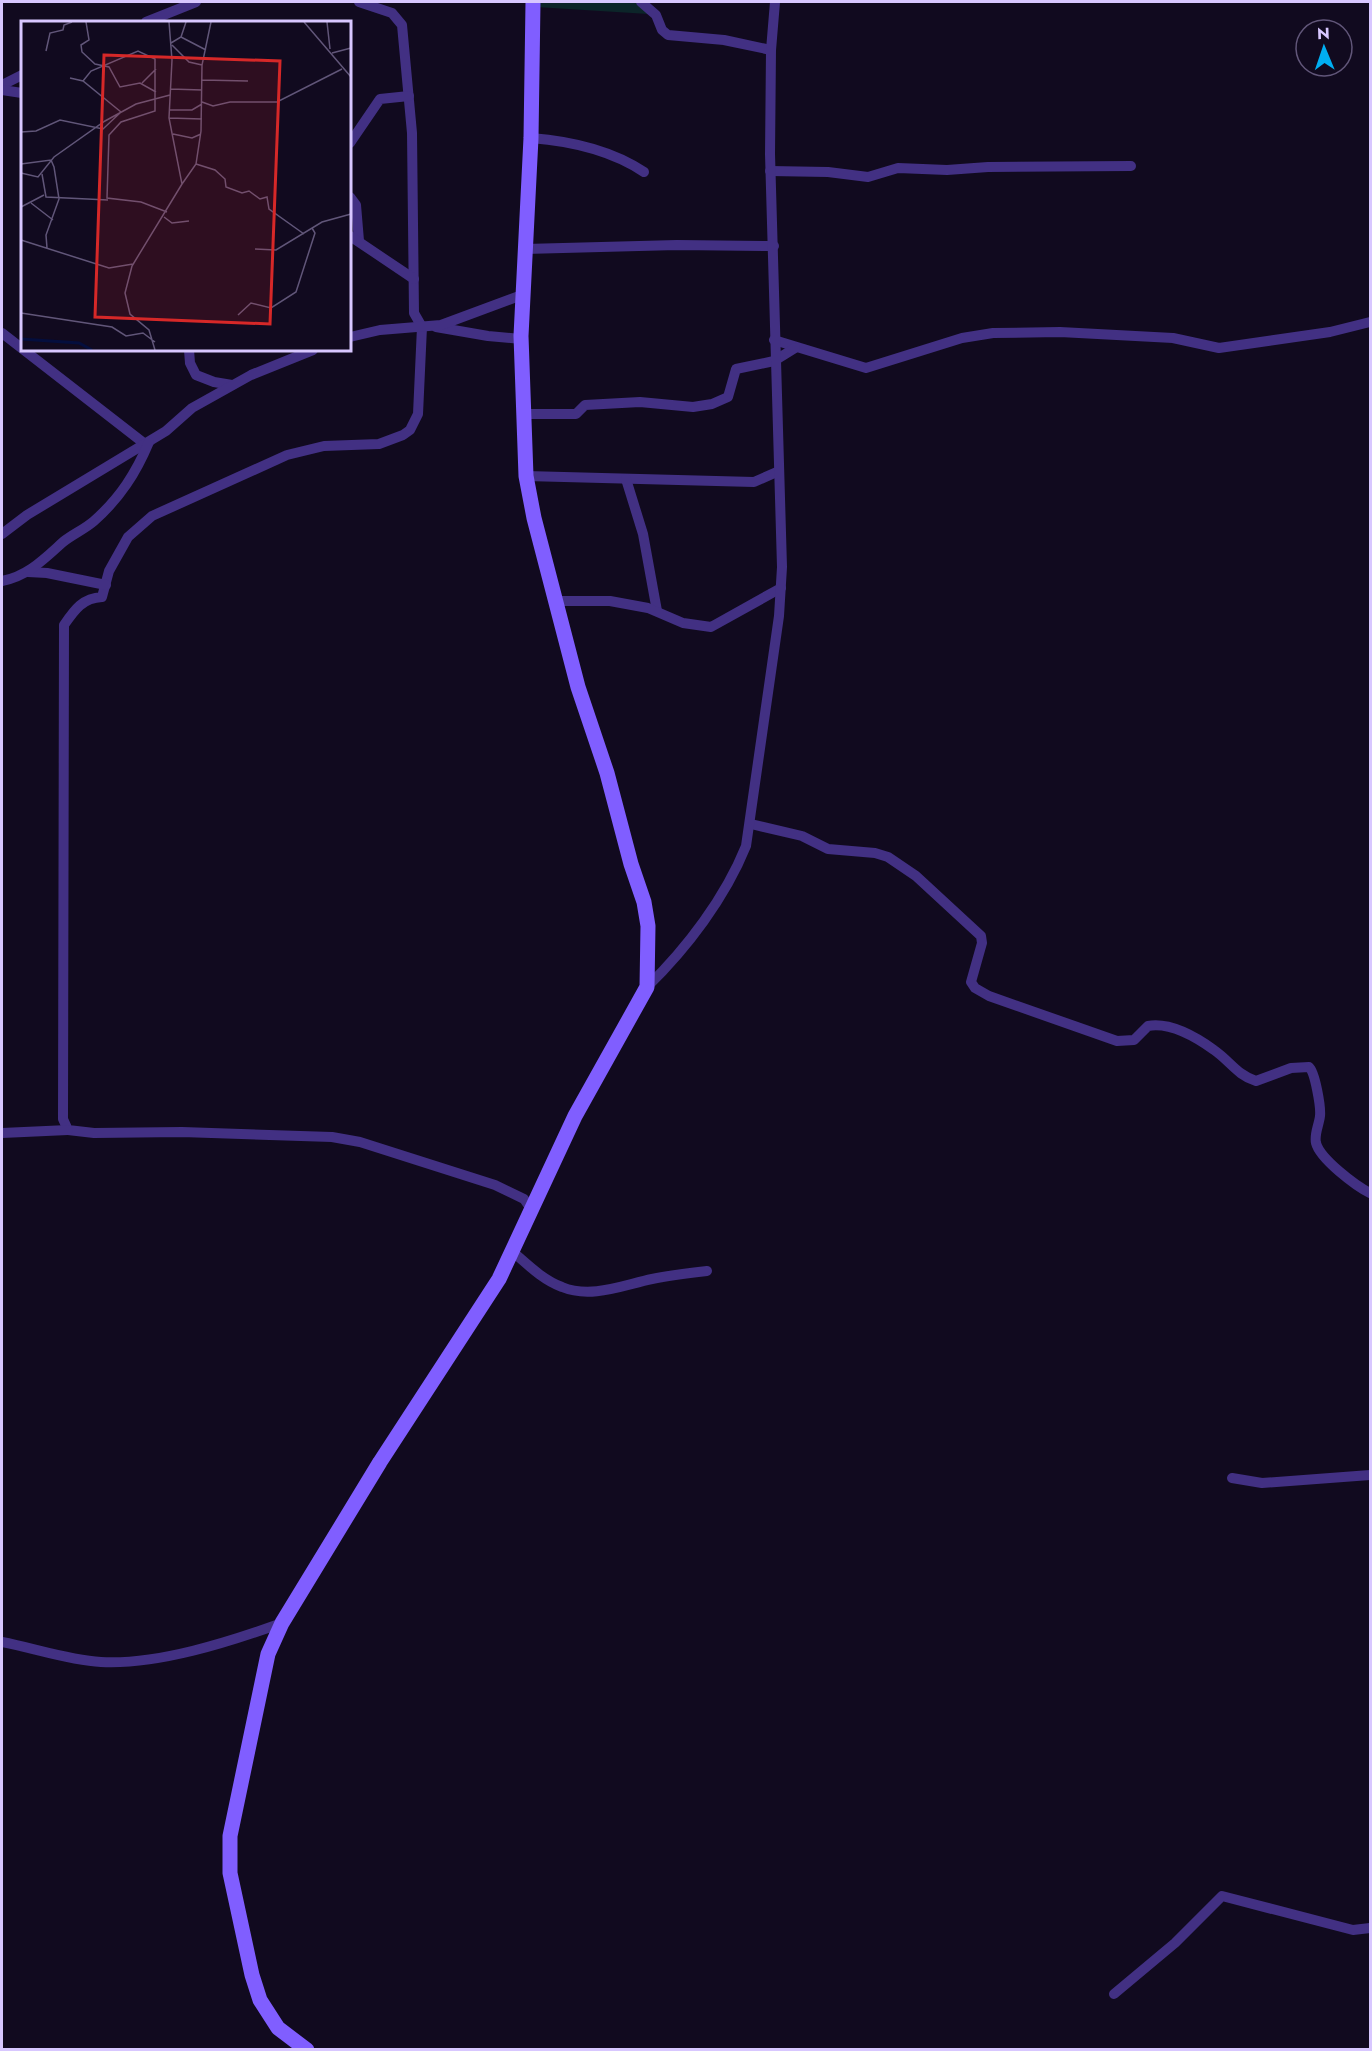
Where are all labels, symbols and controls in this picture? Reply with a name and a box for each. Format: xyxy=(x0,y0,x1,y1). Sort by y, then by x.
north arrow xyxy=(1294,18,1354,78)
inset map xyxy=(21,21,351,351)
text: N xyxy=(1317,22,1330,45)

